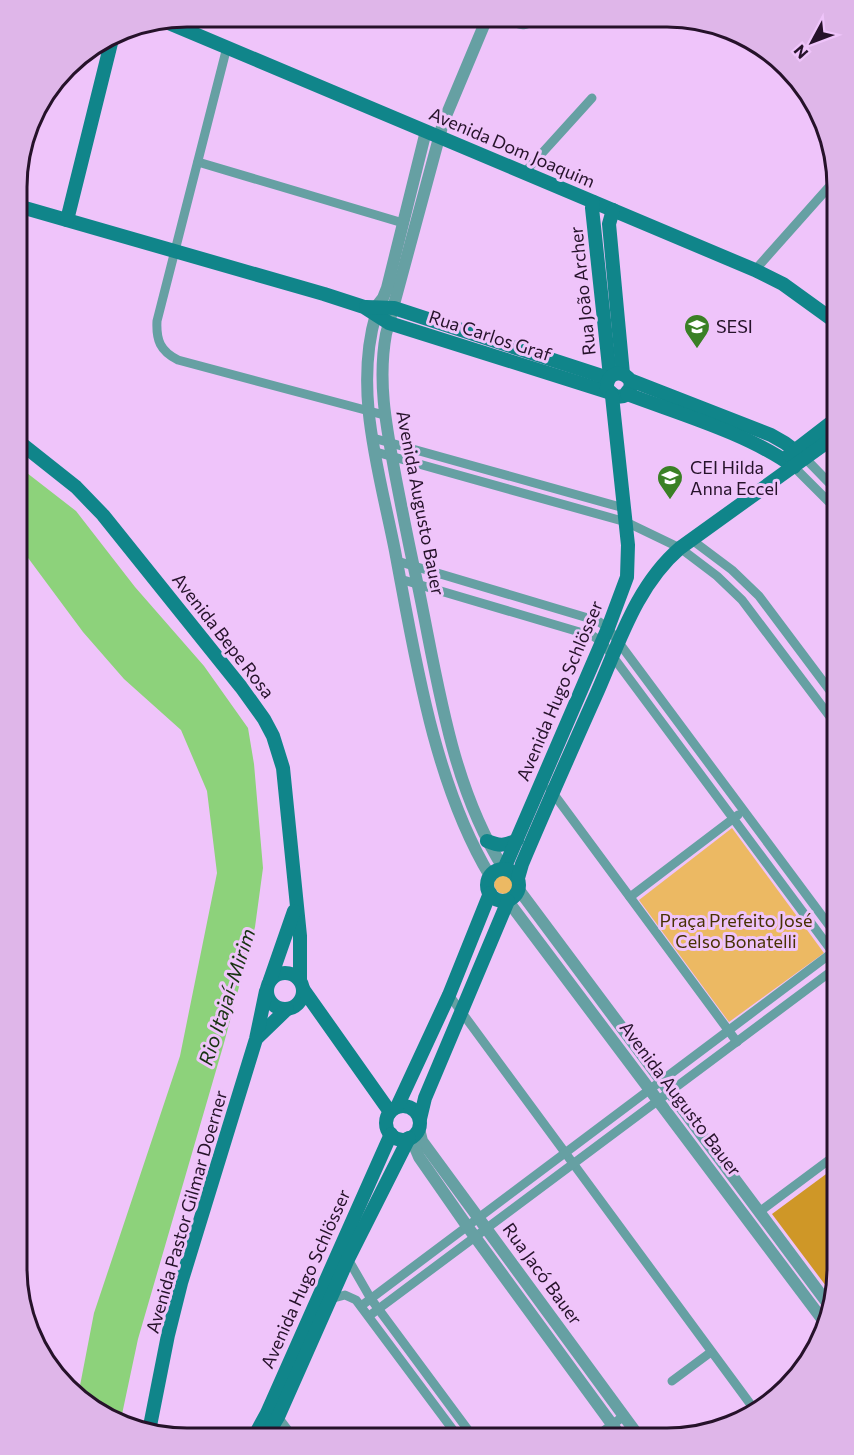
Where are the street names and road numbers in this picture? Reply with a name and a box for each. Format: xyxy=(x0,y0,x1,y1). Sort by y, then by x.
street label: Avenida Dom Joaquim xyxy=(426,102,599,192)
street label: Rua João Archer xyxy=(564,226,600,357)
street label: Rua Carlos Graf xyxy=(426,305,555,365)
street label: Avenida Augusto Bauer xyxy=(392,409,450,597)
street label: Avenida Bepe Rosa xyxy=(168,568,279,702)
street label: Avenida Hugo Schlösser xyxy=(511,597,607,784)
street label: Avenida Augusto Bauer xyxy=(615,1017,746,1180)
street label: Avenida Pastor Gilmar Doerner xyxy=(141,1088,231,1336)
street label: Avenida Hugo Schlösser xyxy=(256,1186,355,1372)
street label: Rua Jacó Bauer xyxy=(499,1218,587,1329)

